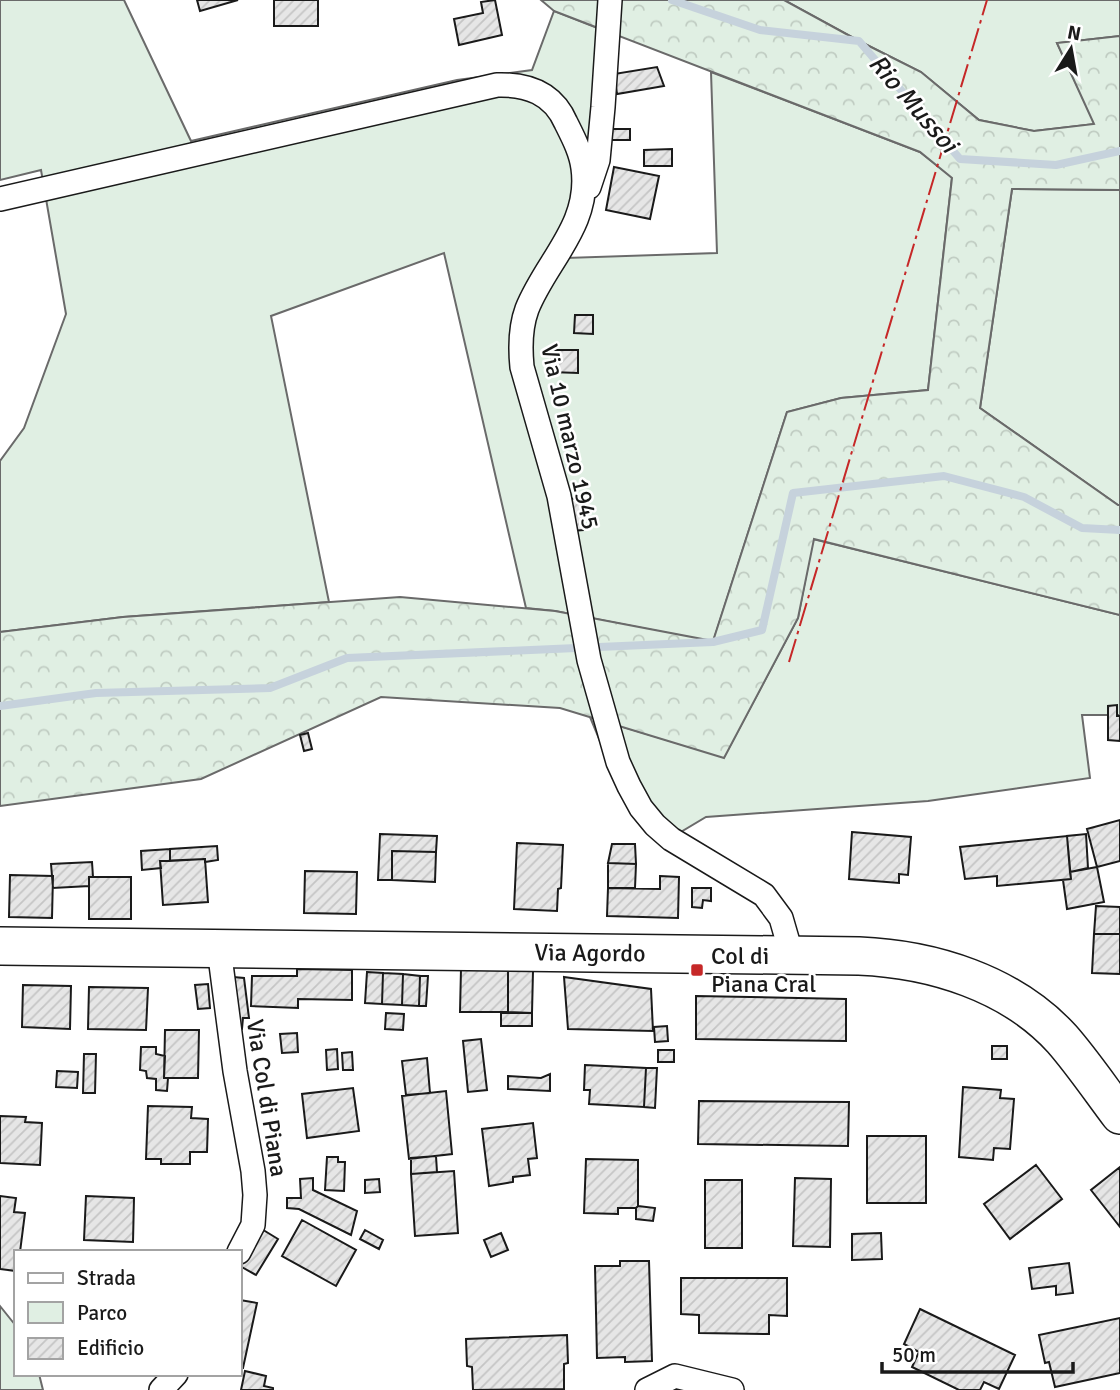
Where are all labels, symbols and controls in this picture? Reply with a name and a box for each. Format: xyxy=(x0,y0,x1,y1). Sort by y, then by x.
north arrow xyxy=(1036,14,1106,84)
text: N xyxy=(1065,20,1083,46)
water label: Rio Mussoi xyxy=(861,48,967,162)
street label: Via 10 marzo 1945 xyxy=(534,341,606,533)
street label: Via Agordo xyxy=(534,937,646,969)
place label: Col di Piana Cral xyxy=(711,941,816,999)
marker: Col di Piana Cral xyxy=(689,962,705,978)
street label: Via Col di Piana xyxy=(240,1017,294,1179)
legend xyxy=(14,1250,242,1376)
text: Strada xyxy=(77,1265,136,1291)
text: Parco xyxy=(77,1300,127,1326)
scale bar xyxy=(882,1330,1073,1374)
text: Edificio xyxy=(77,1335,144,1361)
text: 50 m xyxy=(892,1342,936,1368)

